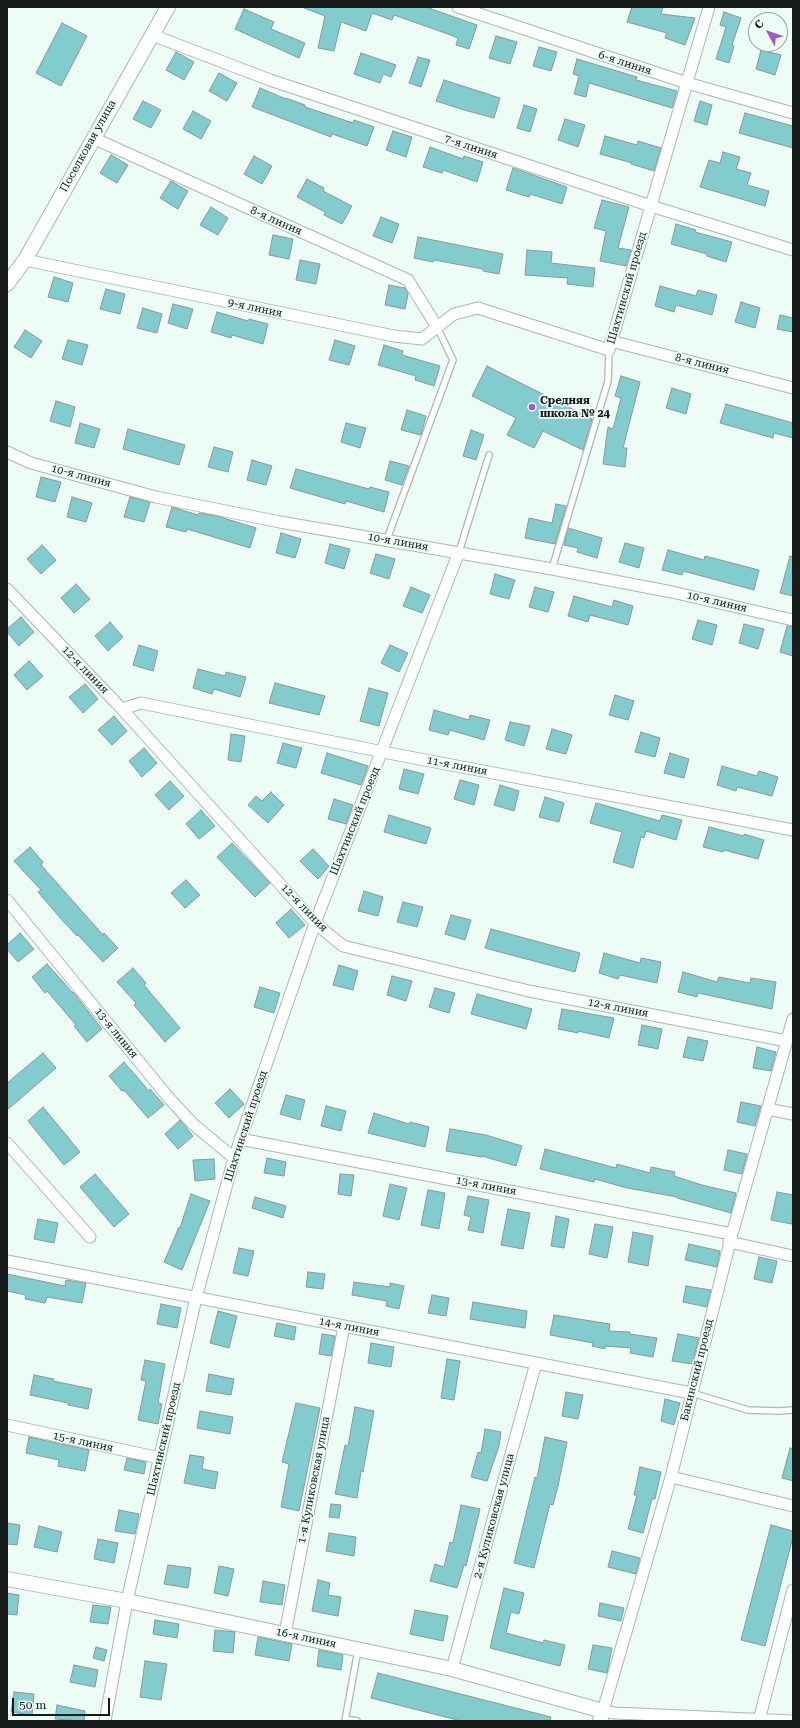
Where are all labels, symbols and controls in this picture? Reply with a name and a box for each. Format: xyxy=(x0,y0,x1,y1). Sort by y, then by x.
north arrow xyxy=(748,12,788,52)
text: С xyxy=(752,17,767,32)
street label: 6-я линия xyxy=(597,48,653,78)
street label: Поселковая улица xyxy=(57,98,119,194)
street label: 7-я линия xyxy=(443,132,499,162)
street label: 8-я линия xyxy=(248,204,304,238)
street label: Шахтинский проезд xyxy=(605,230,649,346)
street label: 9-я линия xyxy=(227,296,283,320)
street label: 8-я линия xyxy=(674,351,730,377)
place label: Средняя школа № 24 xyxy=(540,394,610,420)
marker: Средняя школа № 24 xyxy=(527,402,537,412)
street label: 10-я линия xyxy=(50,462,112,490)
street label: 10-я линия xyxy=(367,530,429,554)
street label: 10-я линия xyxy=(686,589,748,615)
street label: 12-я линия xyxy=(59,643,111,697)
street label: 11-я линия xyxy=(426,754,488,778)
street label: Шахтинский проезд xyxy=(327,765,383,877)
street label: 12-я линия xyxy=(278,881,330,935)
street label: 12-я линия xyxy=(587,996,649,1020)
street label: 13-я линия xyxy=(92,1005,140,1061)
street label: Шахтинский проезд xyxy=(222,1069,270,1183)
street label: 13-я линия xyxy=(455,1174,517,1198)
street label: 14-я линия xyxy=(318,1315,380,1339)
street label: Бакинский проезд xyxy=(678,1318,716,1422)
street label: Шахтинский проезд xyxy=(145,1381,183,1497)
street label: 1-я Куликовская улица xyxy=(295,1415,333,1545)
street label: 15-я линия xyxy=(52,1429,114,1455)
street label: 2-я Куликовская улица xyxy=(471,1452,517,1580)
street label: 16-я линия xyxy=(275,1625,337,1651)
scale bar xyxy=(14,1690,112,1716)
text: 50 m xyxy=(19,1698,46,1712)

